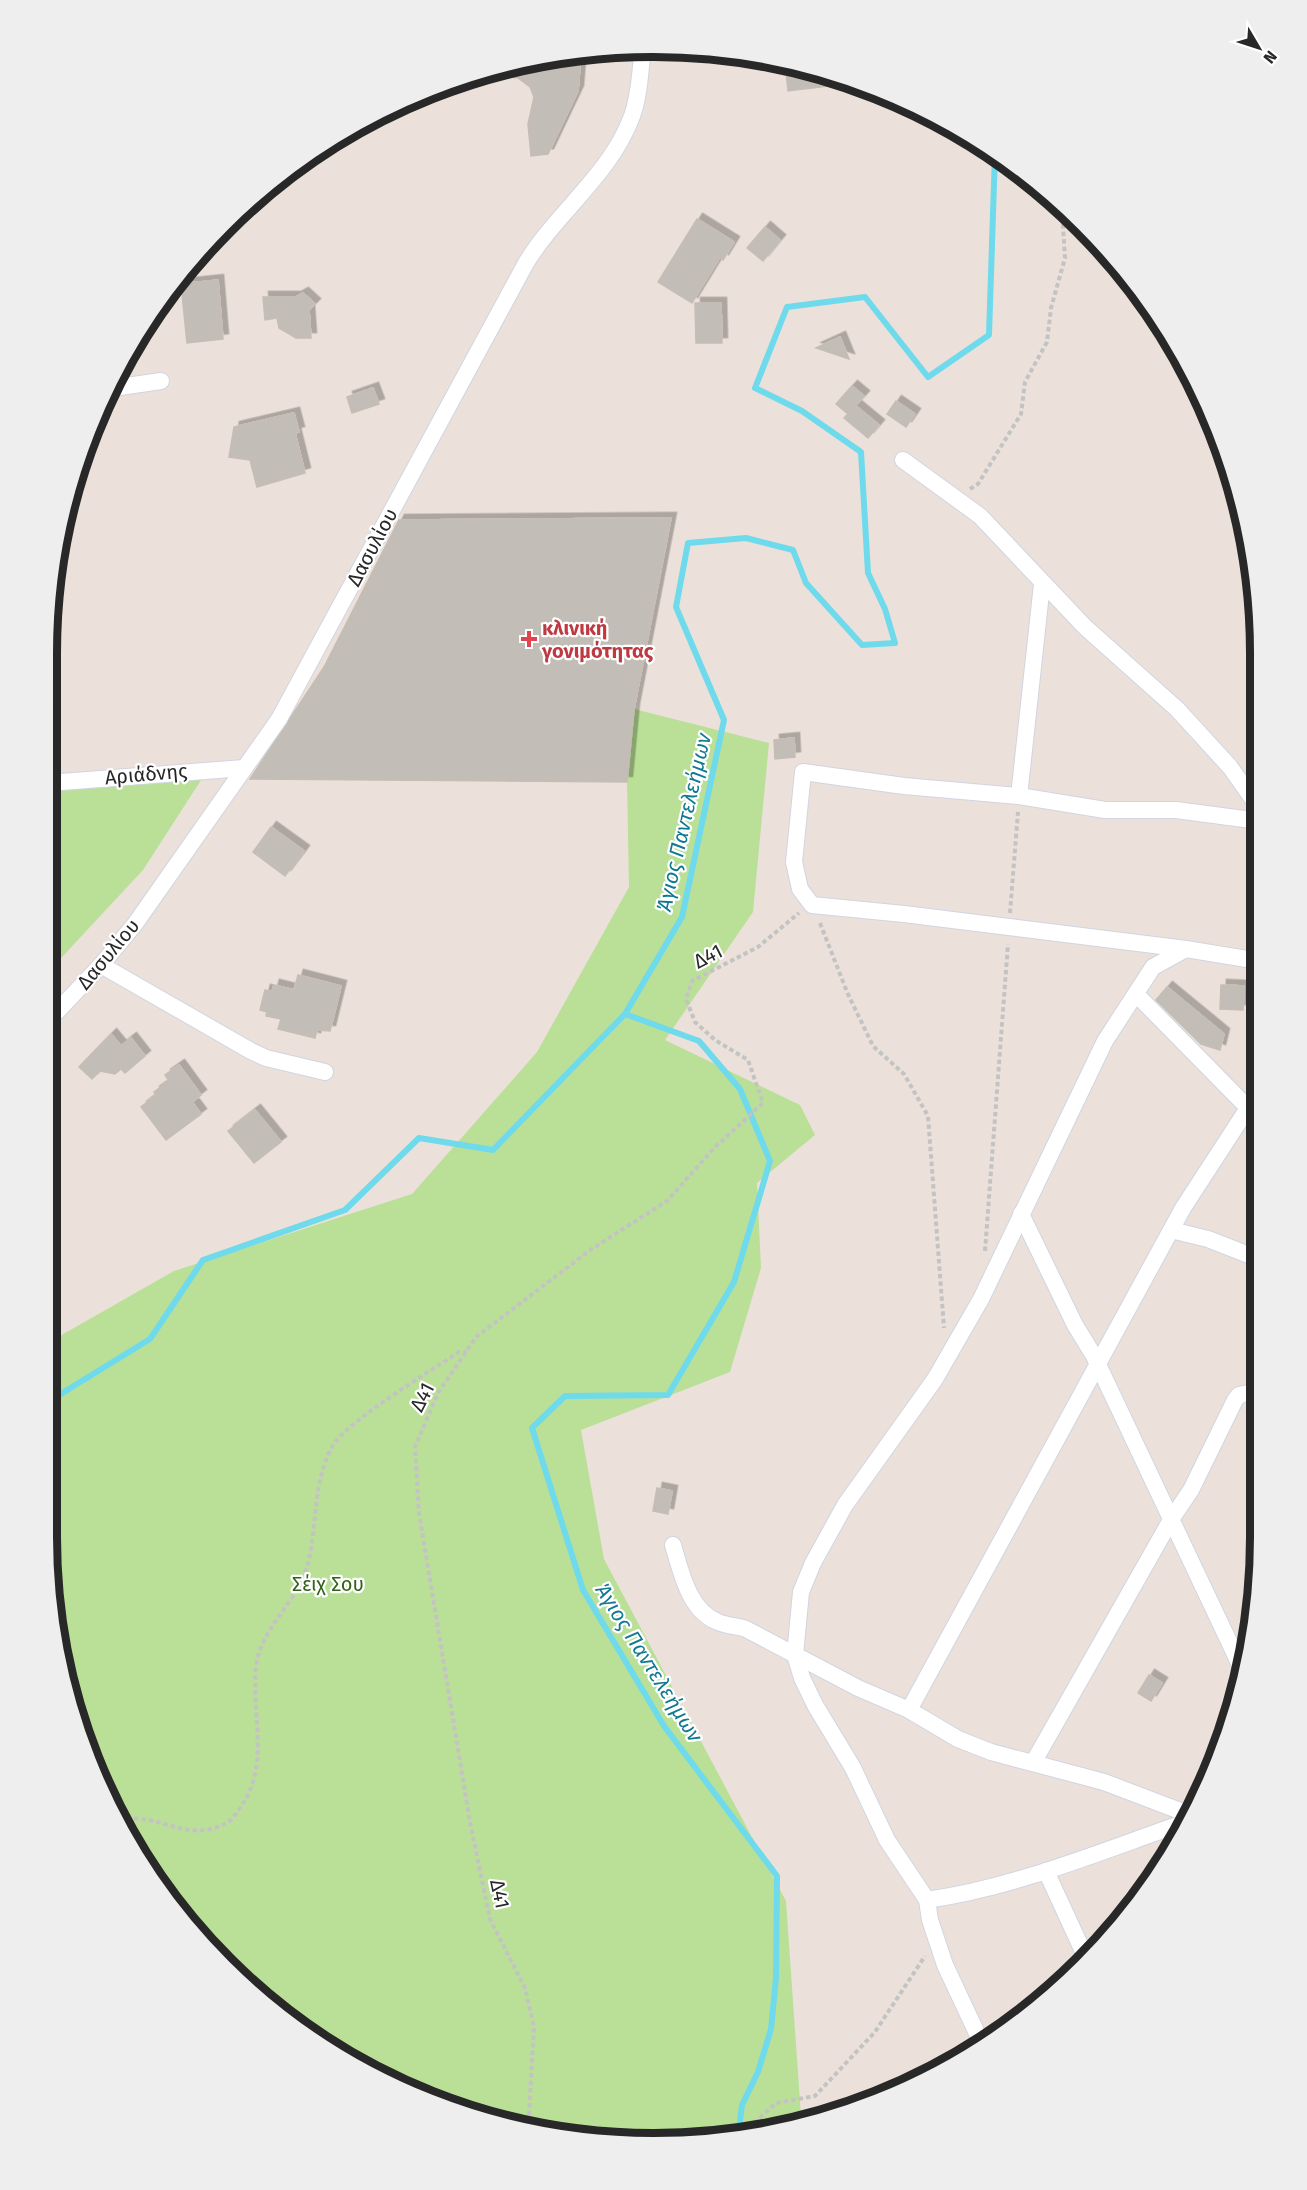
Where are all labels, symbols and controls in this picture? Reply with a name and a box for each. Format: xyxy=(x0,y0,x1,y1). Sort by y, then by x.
north arrow xyxy=(1229,18,1289,78)
text: N xyxy=(1260,47,1281,67)
street label: Δασυλίου xyxy=(342,504,402,590)
place label: κλινική γονιμότητας xyxy=(541,616,654,663)
marker: κλινική γονιμότητας xyxy=(520,630,538,648)
water label: Άγιος Παντελεήμων xyxy=(651,730,717,914)
street label: Αριάδνης xyxy=(104,758,188,790)
street label: Δασυλίου xyxy=(72,914,144,994)
street label: Δ41 xyxy=(689,939,727,973)
street label: Δ41 xyxy=(405,1378,439,1416)
park label: Σέιχ Σου xyxy=(292,1572,364,1596)
water label: Άγιος Παντελεήμων xyxy=(589,1578,709,1748)
street label: Δ41 xyxy=(485,1877,515,1911)

